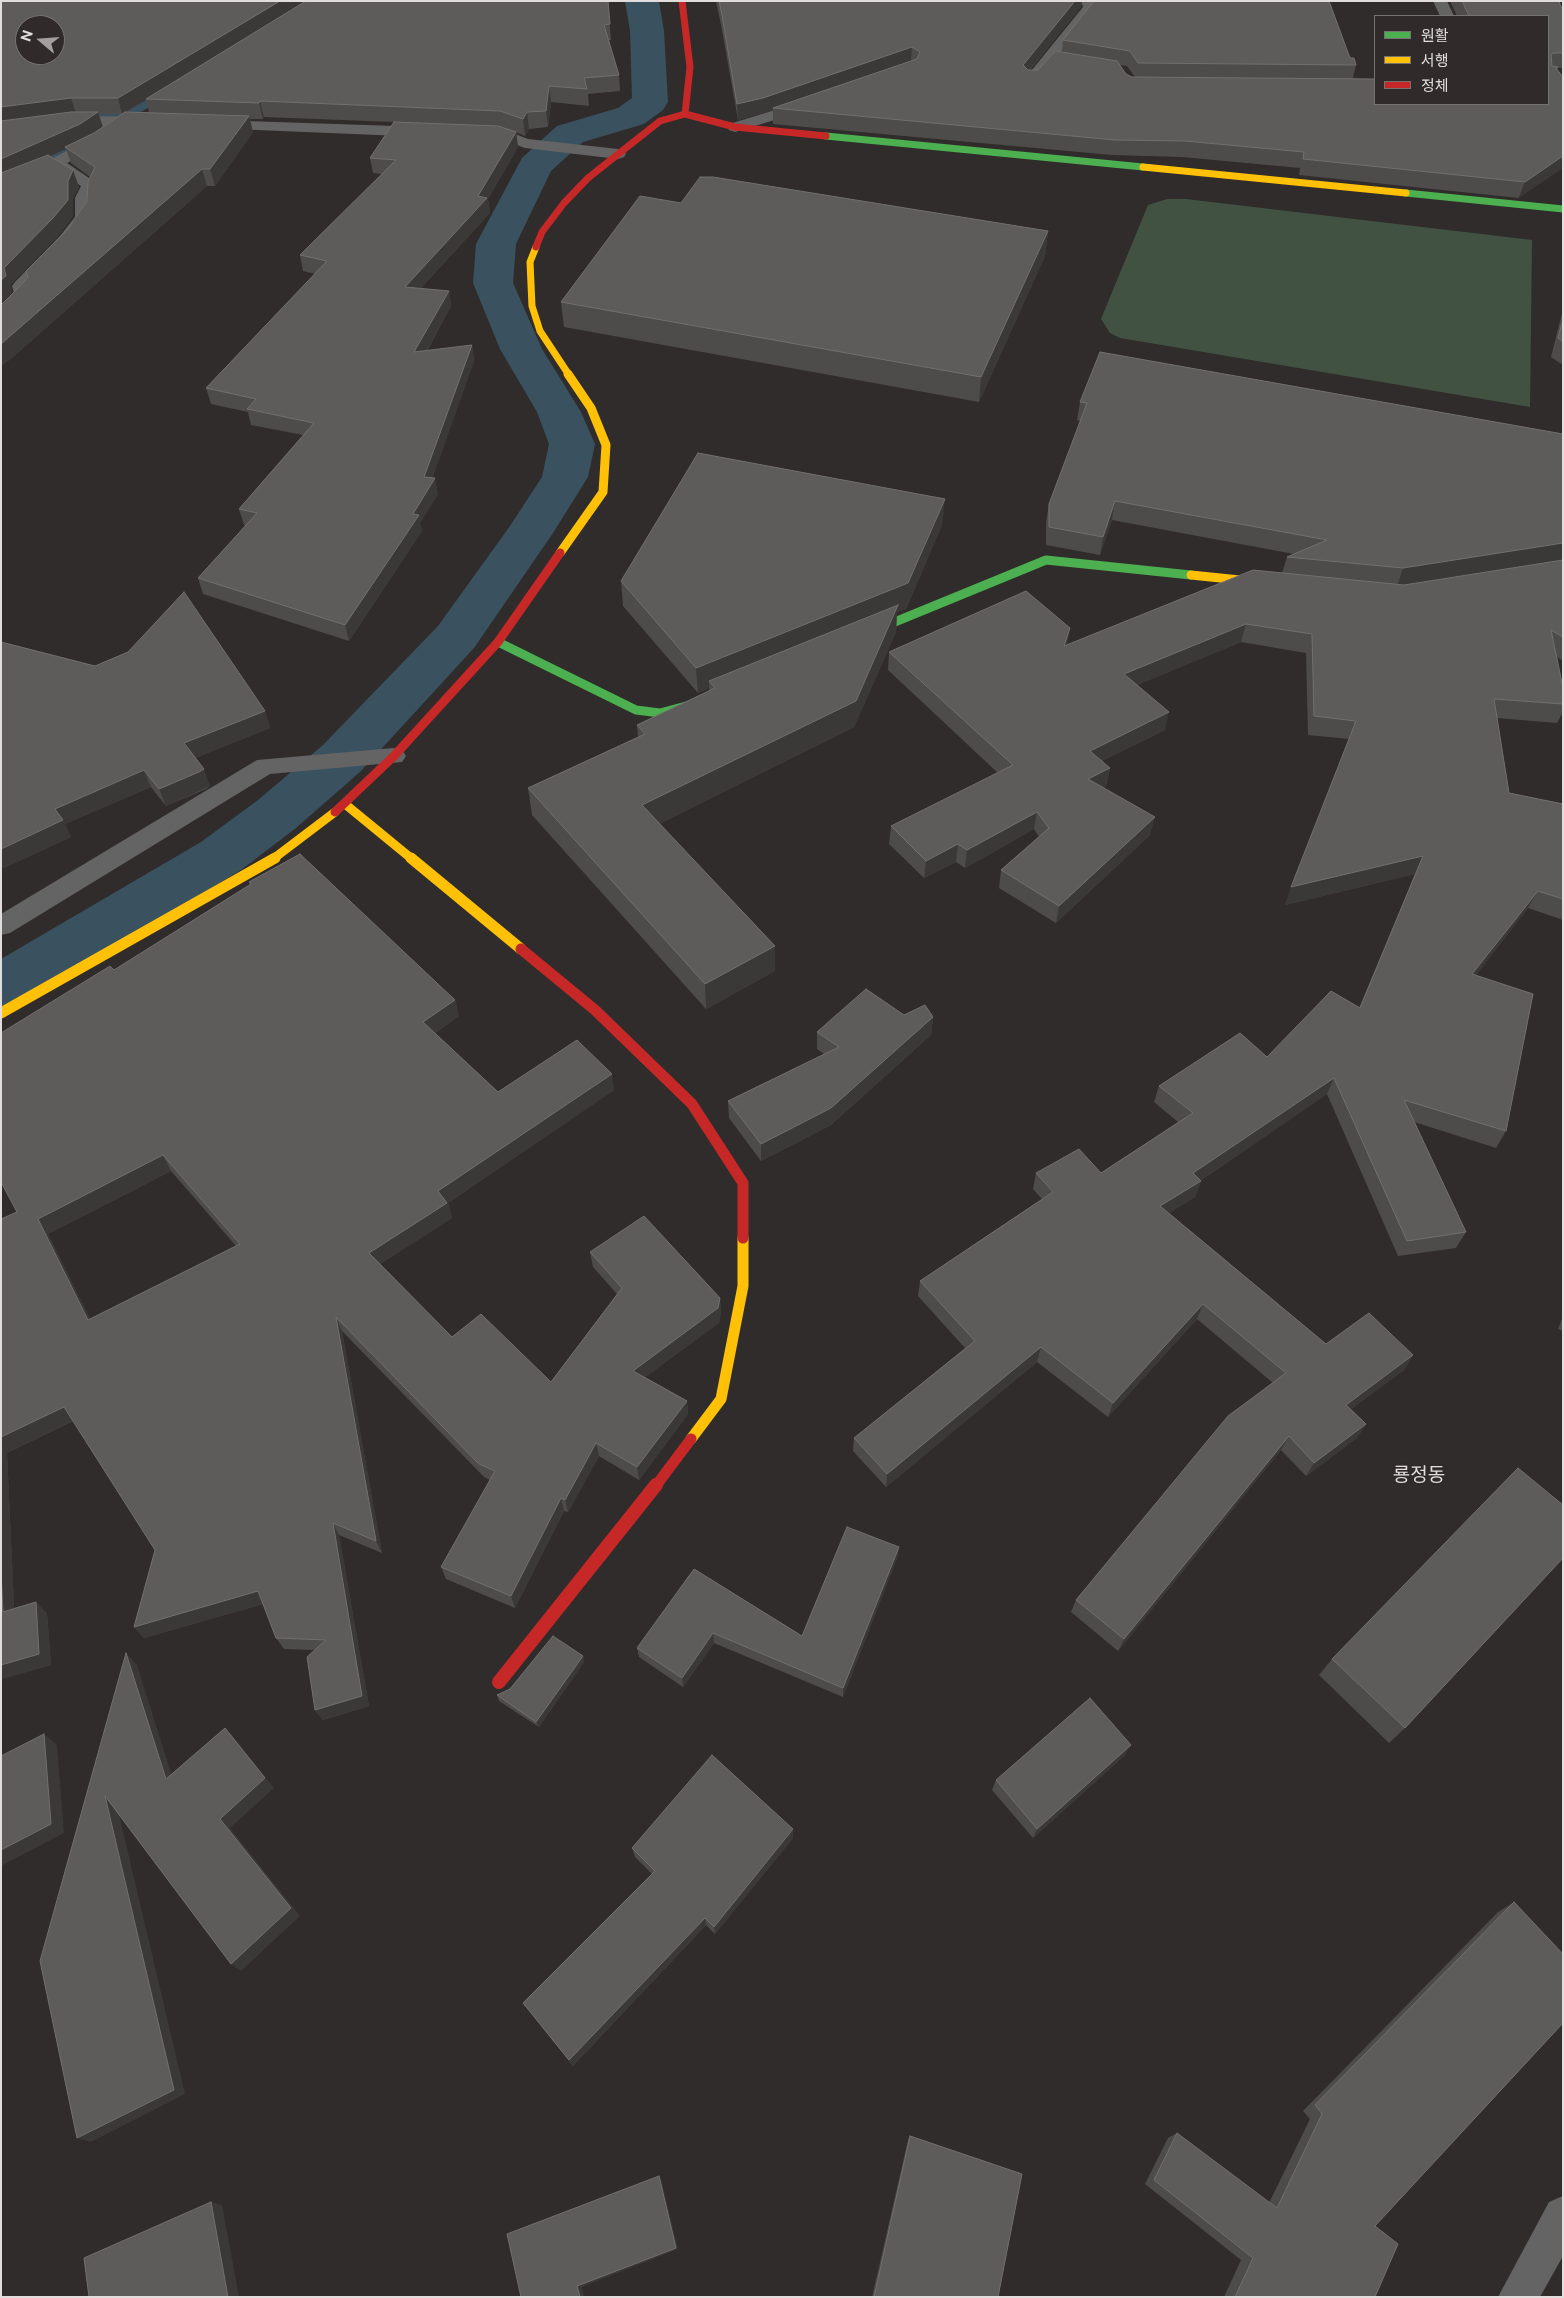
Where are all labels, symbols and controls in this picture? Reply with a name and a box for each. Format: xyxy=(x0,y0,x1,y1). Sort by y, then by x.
north arrow xyxy=(15,15,65,65)
legend xyxy=(1374,15,1549,105)
text: 원활 xyxy=(1421,27,1449,44)
text: N xyxy=(17,28,36,43)
text: 서행 xyxy=(1421,52,1449,69)
text: 정체 xyxy=(1421,77,1449,94)
district label: 룡정동 xyxy=(1393,1464,1445,1486)

